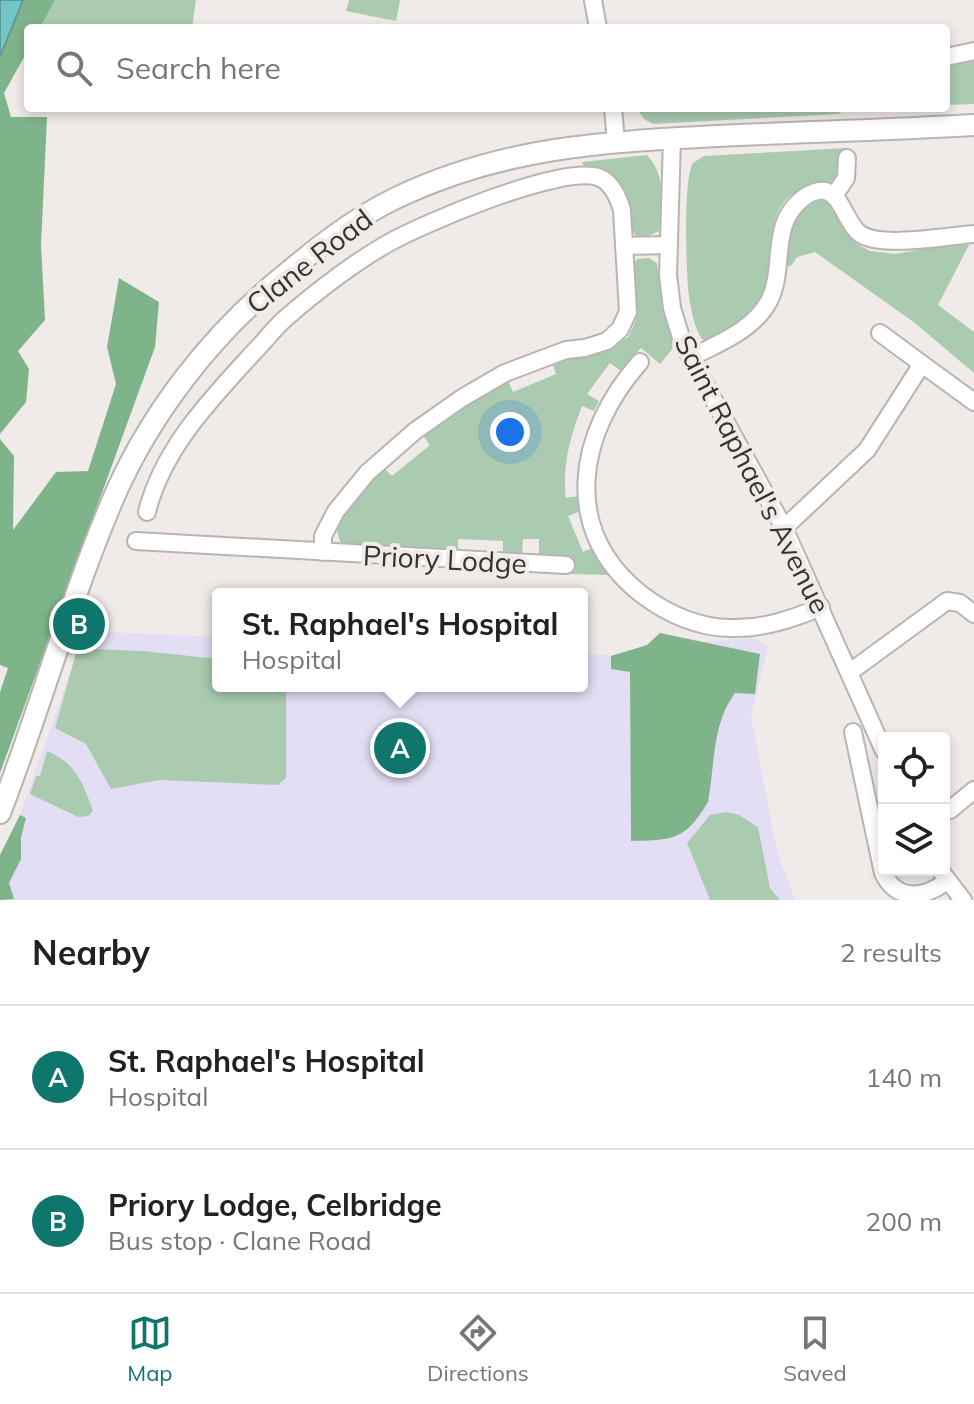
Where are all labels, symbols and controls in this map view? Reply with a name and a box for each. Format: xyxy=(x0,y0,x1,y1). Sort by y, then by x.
search box xyxy=(24,24,950,112)
icon: search xyxy=(52,46,96,90)
text: Search here xyxy=(116,49,281,87)
street label: Clane Road xyxy=(239,201,379,321)
street label: Saint Raphael's Avenue xyxy=(668,329,838,619)
your location xyxy=(490,412,530,452)
street label: Priory Lodge xyxy=(362,537,528,581)
popup xyxy=(212,588,588,692)
pin: B xyxy=(53,594,105,654)
text: St. Raphael's Hospital xyxy=(242,605,558,643)
text: Hospital xyxy=(242,643,342,676)
pin: A xyxy=(374,718,426,778)
map controls xyxy=(878,732,950,876)
button: locate xyxy=(878,732,950,804)
button: layers xyxy=(878,804,950,876)
text: Nearby xyxy=(32,931,150,974)
text: 2 results xyxy=(840,936,942,969)
text: St. Raphael's Hospital xyxy=(108,1042,425,1080)
text: A xyxy=(48,1061,68,1094)
text: 140 m xyxy=(866,1061,942,1094)
text: Hospital xyxy=(108,1080,208,1113)
text: Priory Lodge, Celbridge xyxy=(108,1186,442,1224)
text: B xyxy=(49,1205,67,1238)
text: 200 m xyxy=(866,1205,942,1238)
text: Bus stop · Clane Road xyxy=(108,1224,372,1257)
tab: Map xyxy=(127,1311,173,1387)
tab: Directions xyxy=(427,1311,529,1387)
tab: Saved xyxy=(783,1311,847,1387)

